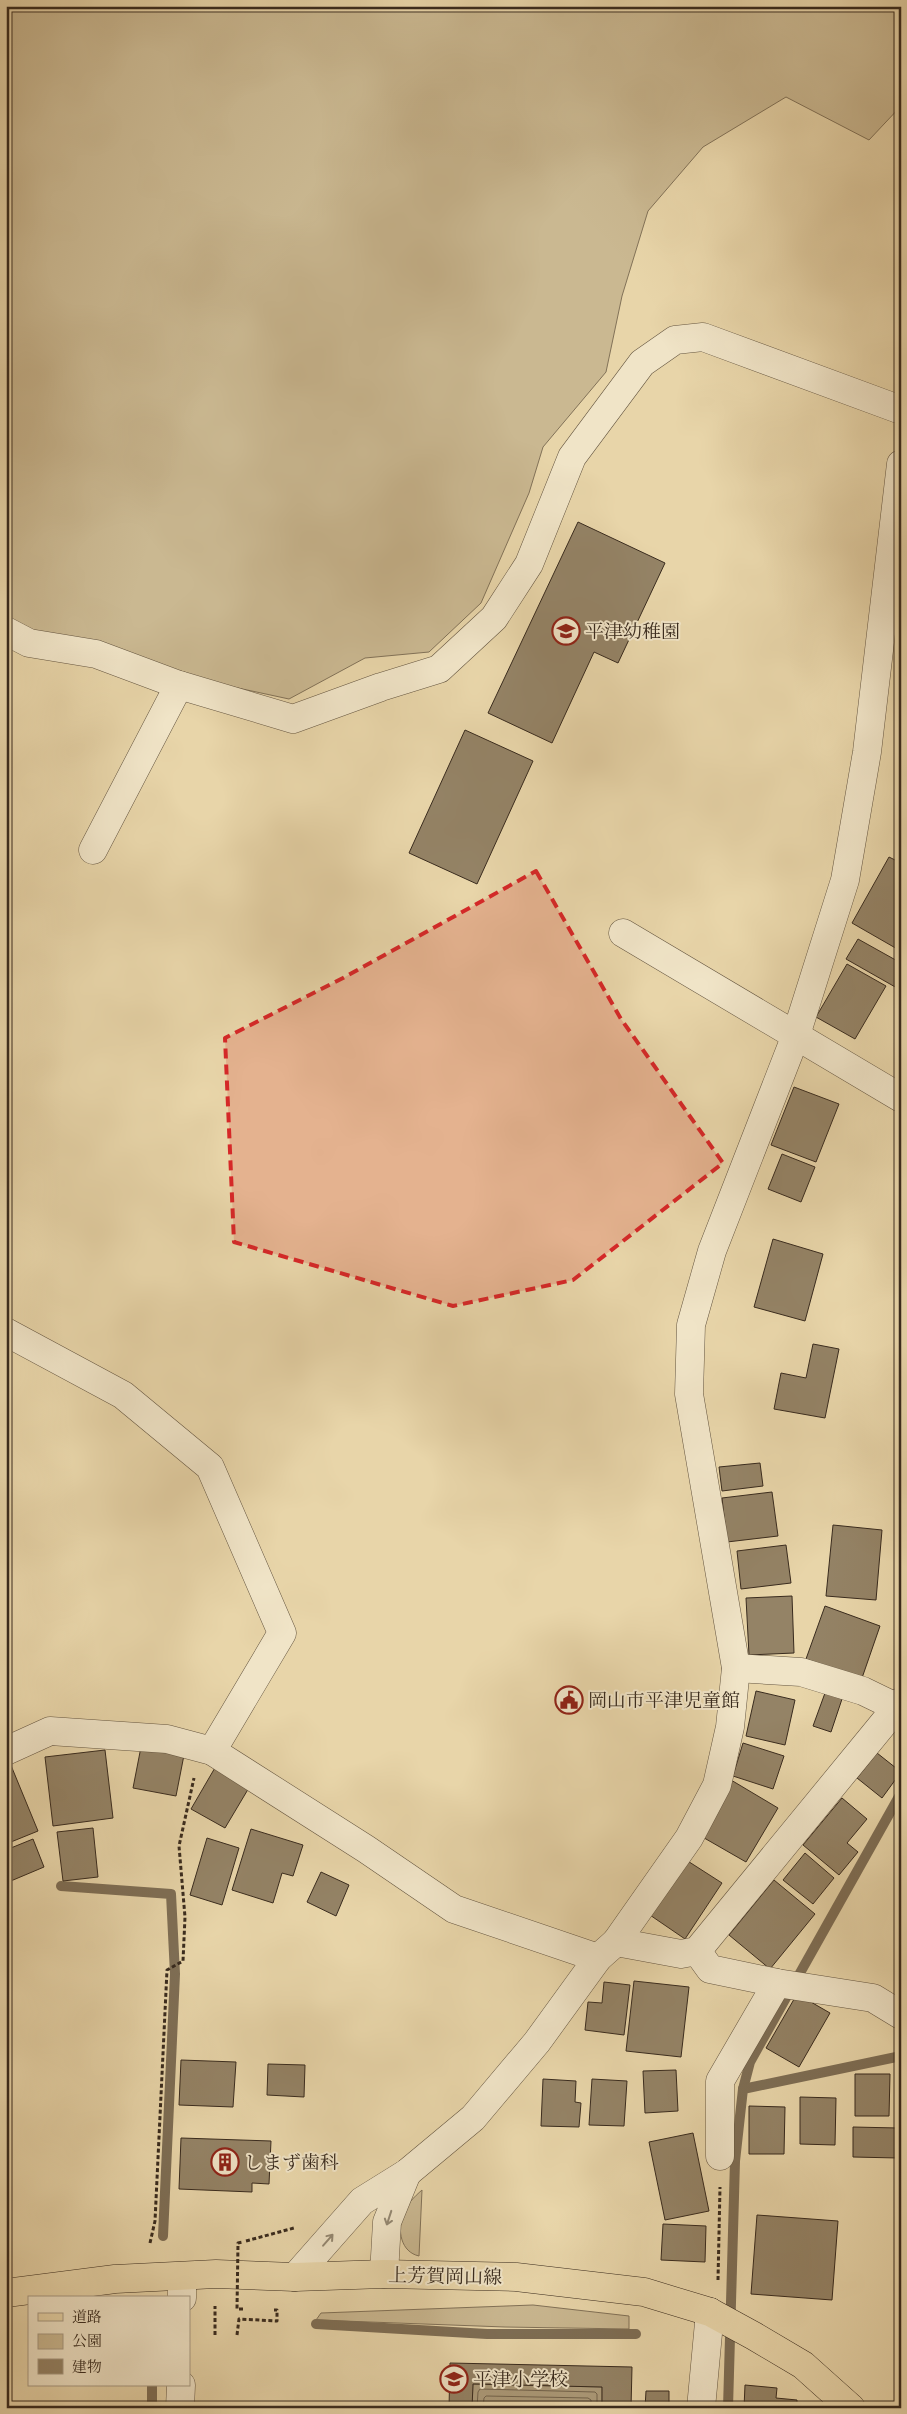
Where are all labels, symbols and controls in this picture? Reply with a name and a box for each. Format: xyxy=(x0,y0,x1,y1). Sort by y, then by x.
school or university icon: 平津幼稚園 xyxy=(551,616,581,646)
place label: 平津幼稚園 xyxy=(585,620,680,643)
public building icon: 岡山市平津児童館 xyxy=(554,1685,584,1715)
place label: 岡山市平津児童館 xyxy=(588,1689,740,1712)
building icon: しまず歯科 xyxy=(210,2147,240,2177)
place label: しまず歯科 xyxy=(244,2151,339,2174)
one-way arrow xyxy=(384,2210,394,2226)
one-way arrow xyxy=(322,2234,333,2247)
street label: 上芳賀岡山線 xyxy=(388,2264,502,2288)
legend xyxy=(28,2296,190,2386)
text: 道路 xyxy=(72,2308,102,2326)
text: 公園 xyxy=(72,2332,102,2350)
text: 建物 xyxy=(72,2358,102,2376)
school or university icon: 平津小学校 xyxy=(439,2364,469,2394)
place label: 平津小学校 xyxy=(473,2368,568,2391)

